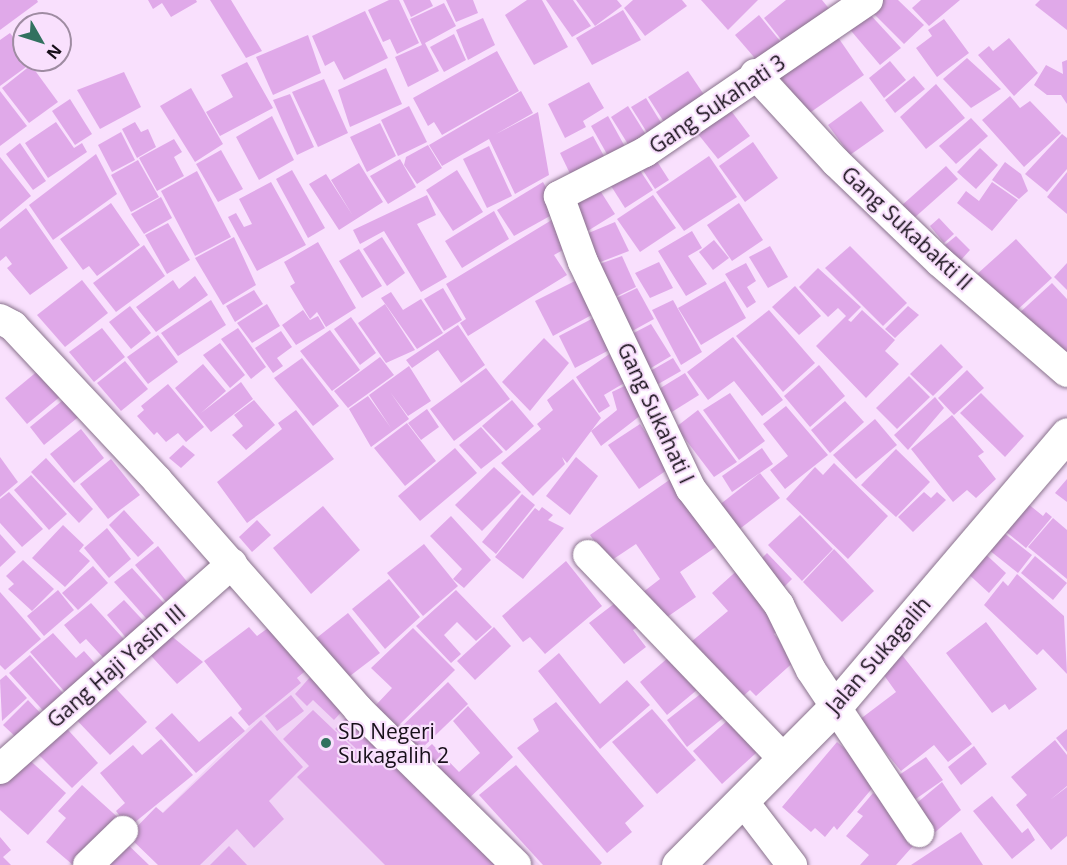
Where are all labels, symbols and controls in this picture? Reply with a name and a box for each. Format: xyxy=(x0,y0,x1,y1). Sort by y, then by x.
north arrow xyxy=(12,12,72,72)
text: N xyxy=(42,40,67,64)
street label: Gang Sukahati 3 xyxy=(644,49,790,159)
street label: Gang Sukabakti II xyxy=(837,161,977,295)
street label: Gang Sukahati I xyxy=(612,339,700,487)
street label: Jalan Sukagalih xyxy=(821,592,935,718)
street label: Gang Haji Yasin III xyxy=(42,599,190,733)
place label: SD Negeri Sukagalih 2 xyxy=(338,718,449,768)
marker: SD Negeri Sukagalih 2 xyxy=(319,736,333,750)

